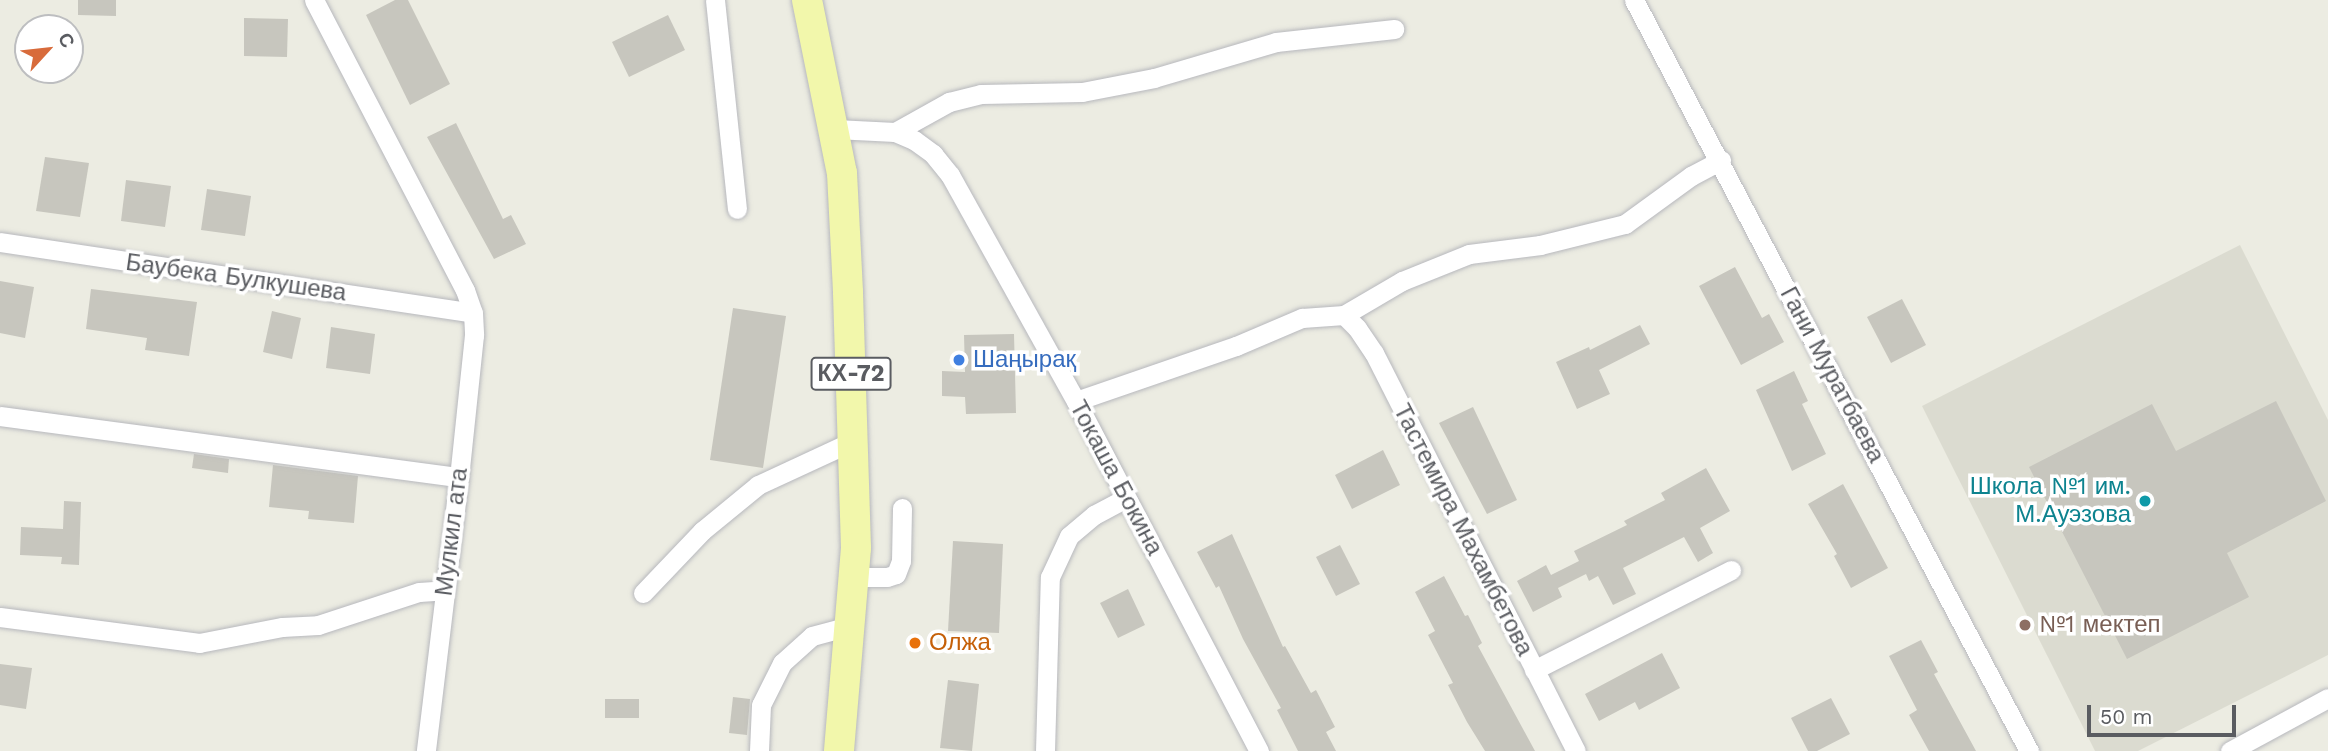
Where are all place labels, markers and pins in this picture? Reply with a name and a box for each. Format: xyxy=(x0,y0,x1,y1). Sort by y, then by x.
place label: Шаңырақ xyxy=(973,346,1076,374)
marker: Шаңырақ xyxy=(951,352,967,368)
place label: Школа №1 им. М.Ауэзова xyxy=(1970,473,2131,529)
marker: Школа №1 им. М.Ауэзова xyxy=(2137,493,2153,509)
place label: №1 мектеп xyxy=(2039,611,2160,639)
marker: №1 мектеп xyxy=(2017,617,2033,633)
place label: Олжа xyxy=(929,629,991,657)
marker: Олжа xyxy=(907,635,923,651)

